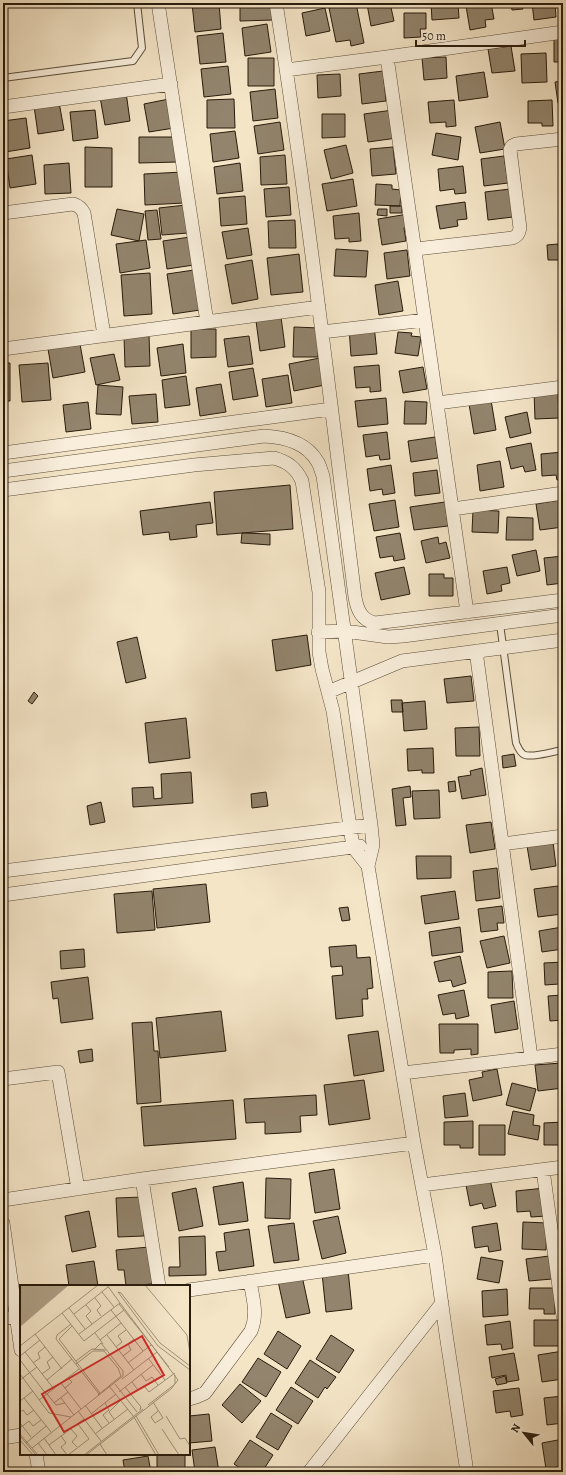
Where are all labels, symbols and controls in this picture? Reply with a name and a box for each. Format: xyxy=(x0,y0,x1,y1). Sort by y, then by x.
scale bar xyxy=(416,22,525,48)
text: 50 m xyxy=(422,28,446,44)
inset map xyxy=(20,1285,190,1455)
north arrow xyxy=(504,1413,544,1453)
text: N xyxy=(507,1421,524,1435)

